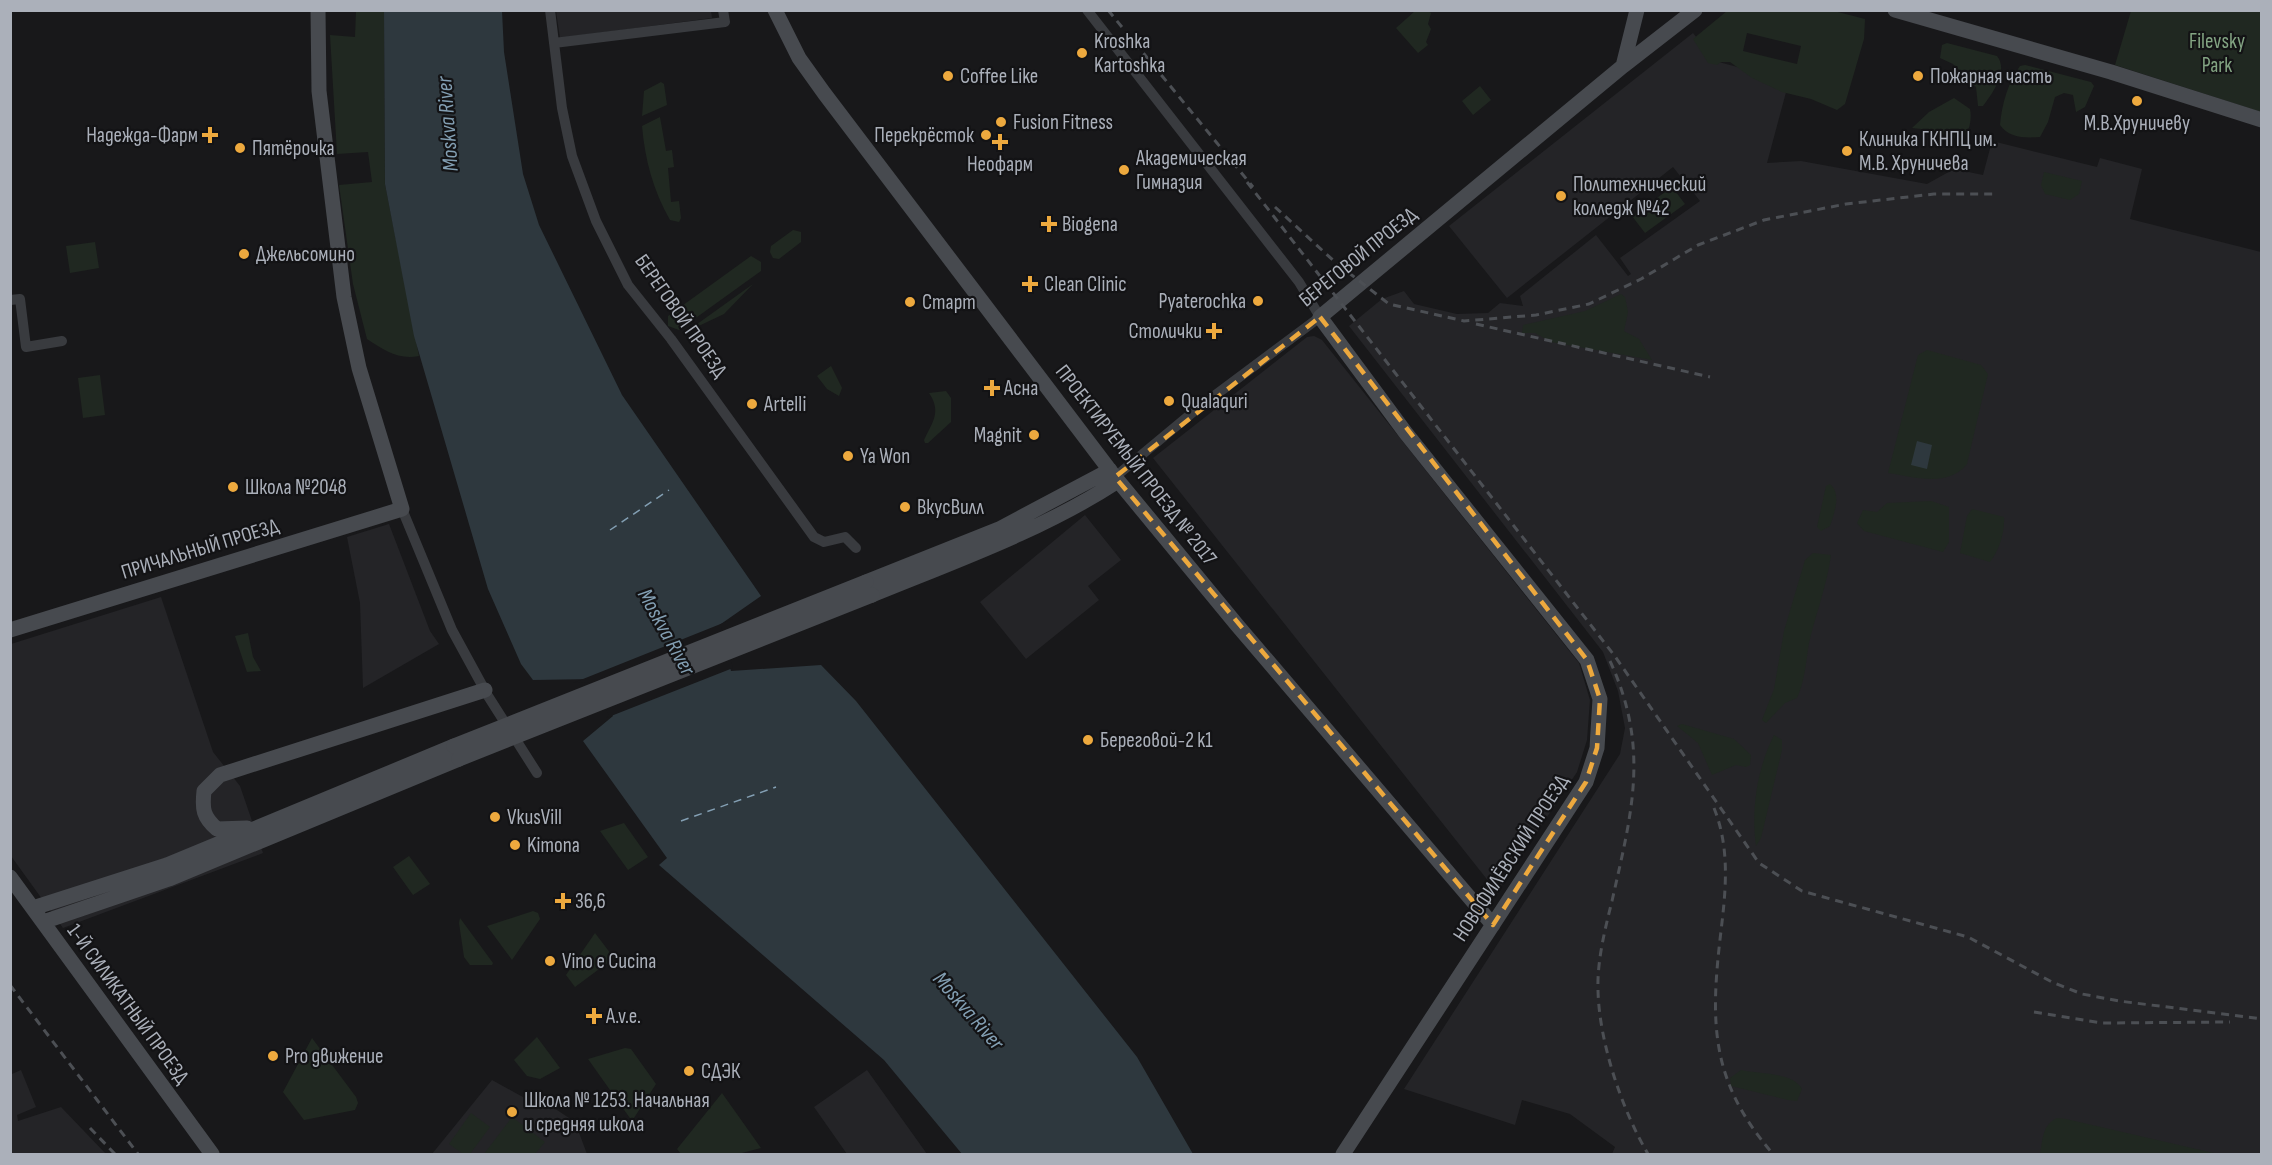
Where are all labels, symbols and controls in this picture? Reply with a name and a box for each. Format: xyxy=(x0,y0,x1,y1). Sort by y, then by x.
place label: Kroshka Kartoshka xyxy=(1094,29,1165,78)
park label: Filevsky Park xyxy=(2189,29,2245,78)
marker: Kroshka Kartoshka xyxy=(1075,46,1089,60)
place label: Coffee Like xyxy=(960,64,1038,89)
place label: Пожарная часть xyxy=(1930,64,2052,89)
marker: Coffee Like xyxy=(941,69,955,83)
marker: Пожарная часть xyxy=(1911,69,1925,83)
water label: Moskva River xyxy=(431,75,465,172)
marker: М.В.Хруничеву xyxy=(2130,94,2144,108)
place label: Fusion Fitness xyxy=(1013,110,1113,135)
place label: М.В.Хруничеву xyxy=(2084,111,2190,136)
marker: Fusion Fitness xyxy=(994,115,1008,129)
place label: Надежда-Фарм xyxy=(86,123,198,148)
place label: Перекрёсток xyxy=(874,123,974,148)
place label: Клиника ГКНПЦ им. М.В. Хруничева xyxy=(1859,127,1997,176)
marker: Надежда-Фарм xyxy=(203,128,217,142)
marker: Перекрёсток xyxy=(979,128,993,142)
marker: Неофарм xyxy=(993,135,1007,149)
place label: Пятёрочка xyxy=(252,136,335,161)
marker: Пятёрочка xyxy=(233,141,247,155)
marker: Клиника ГКНПЦ им. М.В. Хруничева xyxy=(1840,144,1854,158)
place label: Академическая Гимназия xyxy=(1135,146,1247,195)
place label: Неофарм xyxy=(967,152,1033,177)
marker: Академическая Гимназия xyxy=(1117,163,1131,177)
place label: Политехнический колледж №42 xyxy=(1573,172,1706,221)
marker: Политехнический колледж №42 xyxy=(1554,189,1568,203)
street label: БЕРЕГОВОЙ ПРОЕЗД xyxy=(1294,202,1422,312)
place label: Biogena xyxy=(1062,212,1118,237)
marker: Biogena xyxy=(1040,215,1058,233)
place label: Джельсомино xyxy=(256,242,355,267)
marker: Джельсомино xyxy=(237,247,251,261)
street label: БЕРЕГОВОЙ ПРОЕЗД xyxy=(629,250,733,382)
place label: Clean Clinic xyxy=(1044,272,1127,297)
marker: Clean Clinic xyxy=(1021,275,1039,293)
place label: Pyaterochka xyxy=(1158,289,1246,314)
place label: Старт xyxy=(922,290,976,315)
marker: Pyaterochka xyxy=(1251,294,1265,308)
marker: Старт xyxy=(903,295,917,309)
place label: Столички xyxy=(1129,319,1202,344)
marker: Столички xyxy=(1207,324,1221,338)
street label: ПРОЕКТИРУЕМЫЙ ПРОЕЗД № 2017 xyxy=(1050,360,1222,571)
place label: Асна xyxy=(1003,376,1038,401)
marker: Асна xyxy=(985,381,999,395)
place label: Qualaquri xyxy=(1181,389,1248,414)
place label: Artelli xyxy=(763,392,807,417)
marker: Qualaquri xyxy=(1162,394,1176,408)
marker: Artelli xyxy=(745,397,759,411)
place label: Magnit xyxy=(974,423,1022,448)
marker: Magnit xyxy=(1027,428,1041,442)
place label: Ya Won xyxy=(860,444,910,469)
marker: Ya Won xyxy=(841,449,855,463)
place label: Школа №2048 xyxy=(245,475,347,500)
marker: Школа №2048 xyxy=(226,480,240,494)
place label: ВкусВилл xyxy=(917,495,984,520)
marker: ВкусВилл xyxy=(898,500,912,514)
street label: ПРИЧАЛЬНЫЙ ПРОЕЗД xyxy=(118,513,282,585)
water label: Moskva River xyxy=(631,584,701,681)
place label: Береговой-2 k1 xyxy=(1100,728,1213,753)
marker: Береговой-2 k1 xyxy=(1081,733,1095,747)
street label: НОВОФИЛЁВСКИЙ ПРОЕЗД xyxy=(1448,770,1574,946)
place label: VkusVill xyxy=(507,805,562,830)
marker: VkusVill xyxy=(488,810,502,824)
place label: Kimona xyxy=(527,833,580,858)
marker: Kimona xyxy=(508,838,522,852)
place label: 36,6 xyxy=(575,889,606,914)
marker: 36,6 xyxy=(556,894,570,908)
street label: 1-Й СИЛИКАТНЫЙ ПРОЕЗД xyxy=(62,919,194,1089)
place label: Vino e Cucina xyxy=(562,949,656,974)
marker: Vino e Cucina xyxy=(543,954,557,968)
water label: Moskva River xyxy=(927,966,1010,1056)
place label: A.v.e. xyxy=(605,1004,641,1029)
marker: A.v.e. xyxy=(587,1009,601,1023)
place label: Pro движение xyxy=(285,1044,383,1069)
marker: Pro движение xyxy=(266,1049,280,1063)
place label: СДЭК xyxy=(701,1059,741,1084)
marker: СДЭК xyxy=(682,1064,696,1078)
place label: Школа № 1253. Начальная и средняя школа xyxy=(524,1088,710,1137)
marker: Школа № 1253. Начальная и средняя школа xyxy=(505,1105,519,1119)

